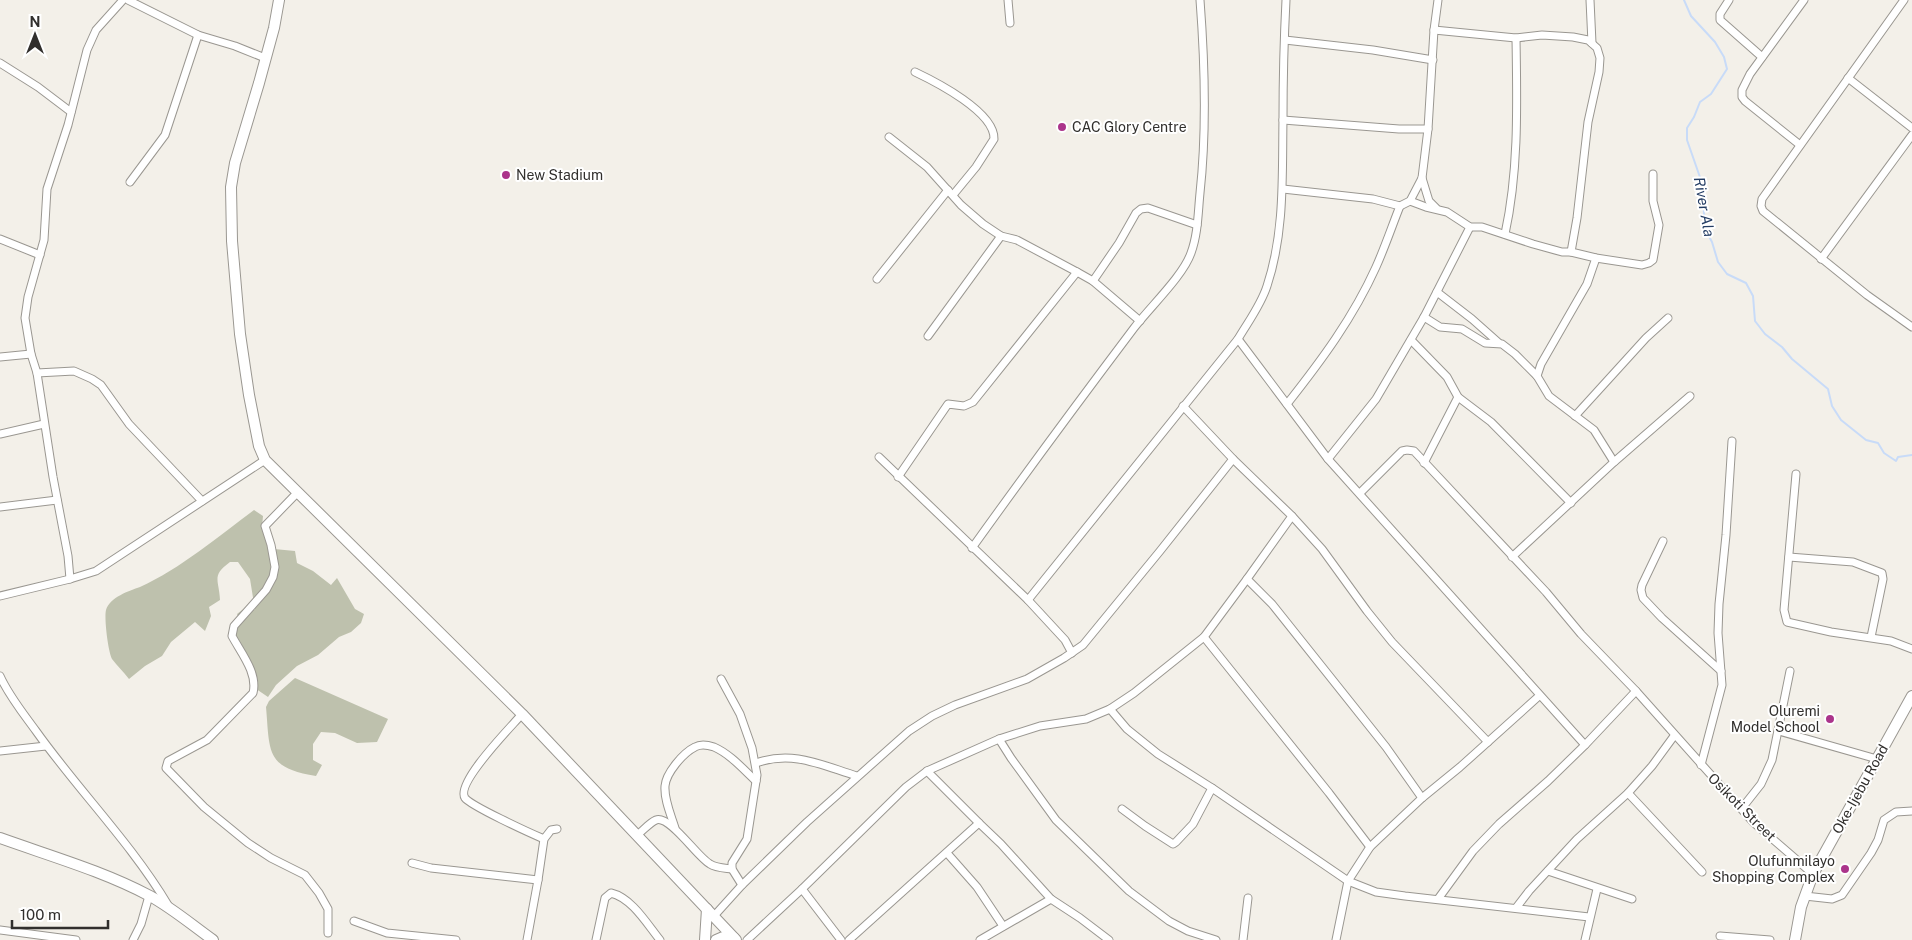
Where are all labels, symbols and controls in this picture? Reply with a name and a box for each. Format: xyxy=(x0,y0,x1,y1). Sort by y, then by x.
north arrow xyxy=(10,10,60,60)
text: N xyxy=(30,14,40,30)
place label: CAC Glory Centre xyxy=(1072,119,1187,135)
marker: CAC Glory Centre xyxy=(1056,121,1068,133)
place label: New Stadium xyxy=(516,167,603,183)
marker: New Stadium xyxy=(500,169,512,181)
water label: River Ala xyxy=(1691,176,1718,238)
place label: Oluremi Model School xyxy=(1731,703,1820,735)
marker: Oluremi Model School xyxy=(1824,713,1836,725)
street label: Oke-Ijebu Road xyxy=(1829,742,1891,836)
street label: Osikoti Street xyxy=(1705,770,1779,844)
place label: Olufunmilayo Shopping Complex xyxy=(1712,853,1835,885)
marker: Olufunmilayo Shopping Complex xyxy=(1839,863,1851,875)
scale bar xyxy=(12,898,109,930)
text: 100 m xyxy=(20,906,61,923)

